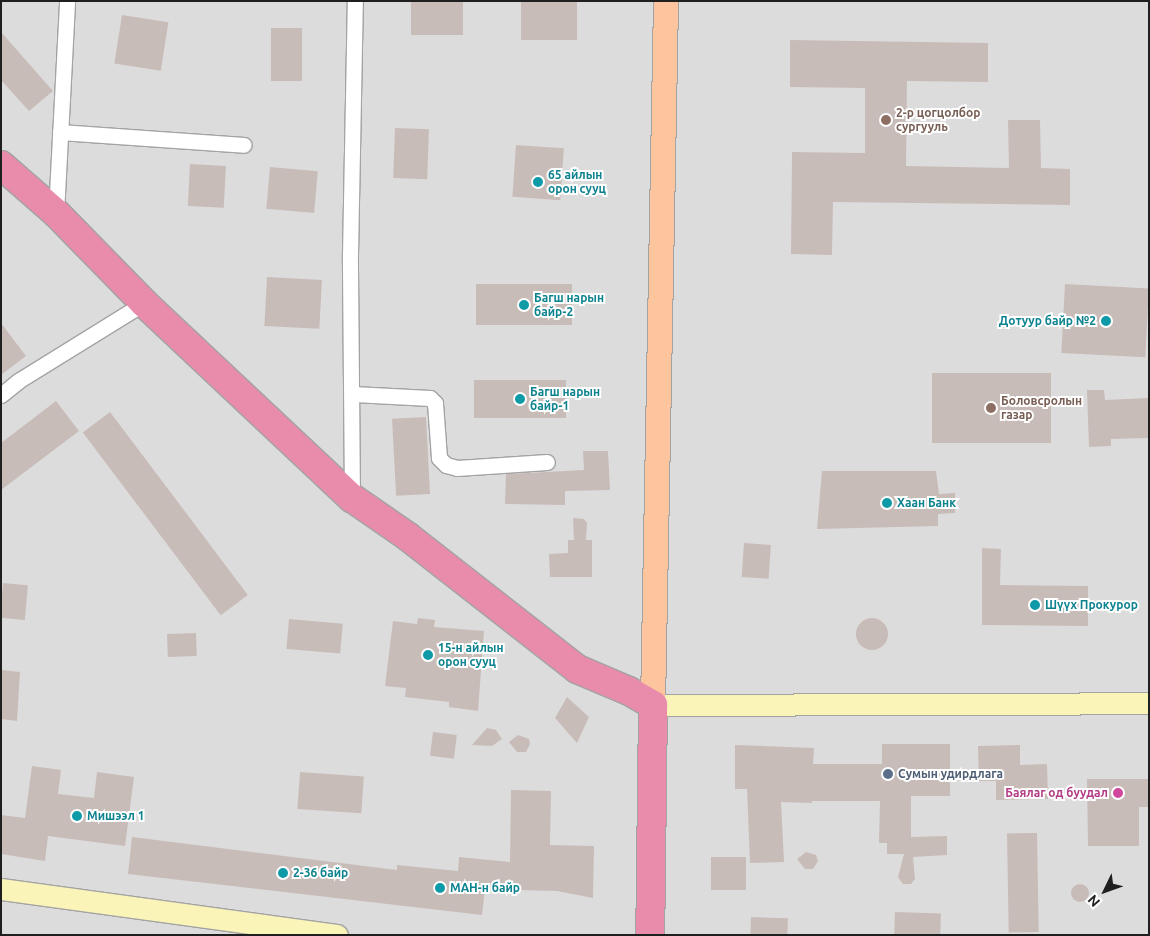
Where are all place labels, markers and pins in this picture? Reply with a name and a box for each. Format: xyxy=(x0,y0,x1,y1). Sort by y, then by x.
place label: 2-р цогцолбор сургууль xyxy=(896,106,980,134)
marker: 2-р цогцолбор сургууль xyxy=(880,114,892,126)
place label: 65 айлын орон сууц xyxy=(548,168,606,196)
marker: 65 айлын орон сууц xyxy=(532,176,544,188)
place label: Багш нарын байр-2 xyxy=(534,291,604,319)
marker: Багш нарын байр-2 xyxy=(518,299,530,311)
place label: Дотуур байр №2 xyxy=(999,314,1096,328)
marker: Дотуур байр №2 xyxy=(1100,315,1112,327)
place label: Багш нарын байр-1 xyxy=(530,385,600,413)
marker: Багш нарын байр-1 xyxy=(514,393,526,405)
place label: Боловсролын газар xyxy=(1001,394,1082,422)
marker: Боловсролын газар xyxy=(985,402,997,414)
place label: Хаан Банк xyxy=(897,496,956,510)
marker: Хаан Банк xyxy=(881,497,893,509)
place label: Шүүх Прокурор xyxy=(1045,598,1138,612)
marker: Шүүх Прокурор xyxy=(1029,599,1041,611)
place label: 15-н айлын орон сууц xyxy=(438,641,504,669)
marker: 15-н айлын орон сууц xyxy=(422,649,434,661)
place label: Сумын удирдлага xyxy=(898,767,1003,781)
marker: Сумын удирдлага xyxy=(882,768,894,780)
place label: Баялаг од буудал xyxy=(1005,786,1108,800)
marker: Баялаг од буудал xyxy=(1112,787,1124,799)
place label: Мишээл 1 xyxy=(87,809,144,823)
marker: Мишээл 1 xyxy=(71,810,83,822)
place label: 2-36 байр xyxy=(293,866,348,880)
marker: 2-36 байр xyxy=(277,867,289,879)
place label: МАН-н байр xyxy=(450,881,520,895)
marker: МАН-н байр xyxy=(434,882,446,894)

